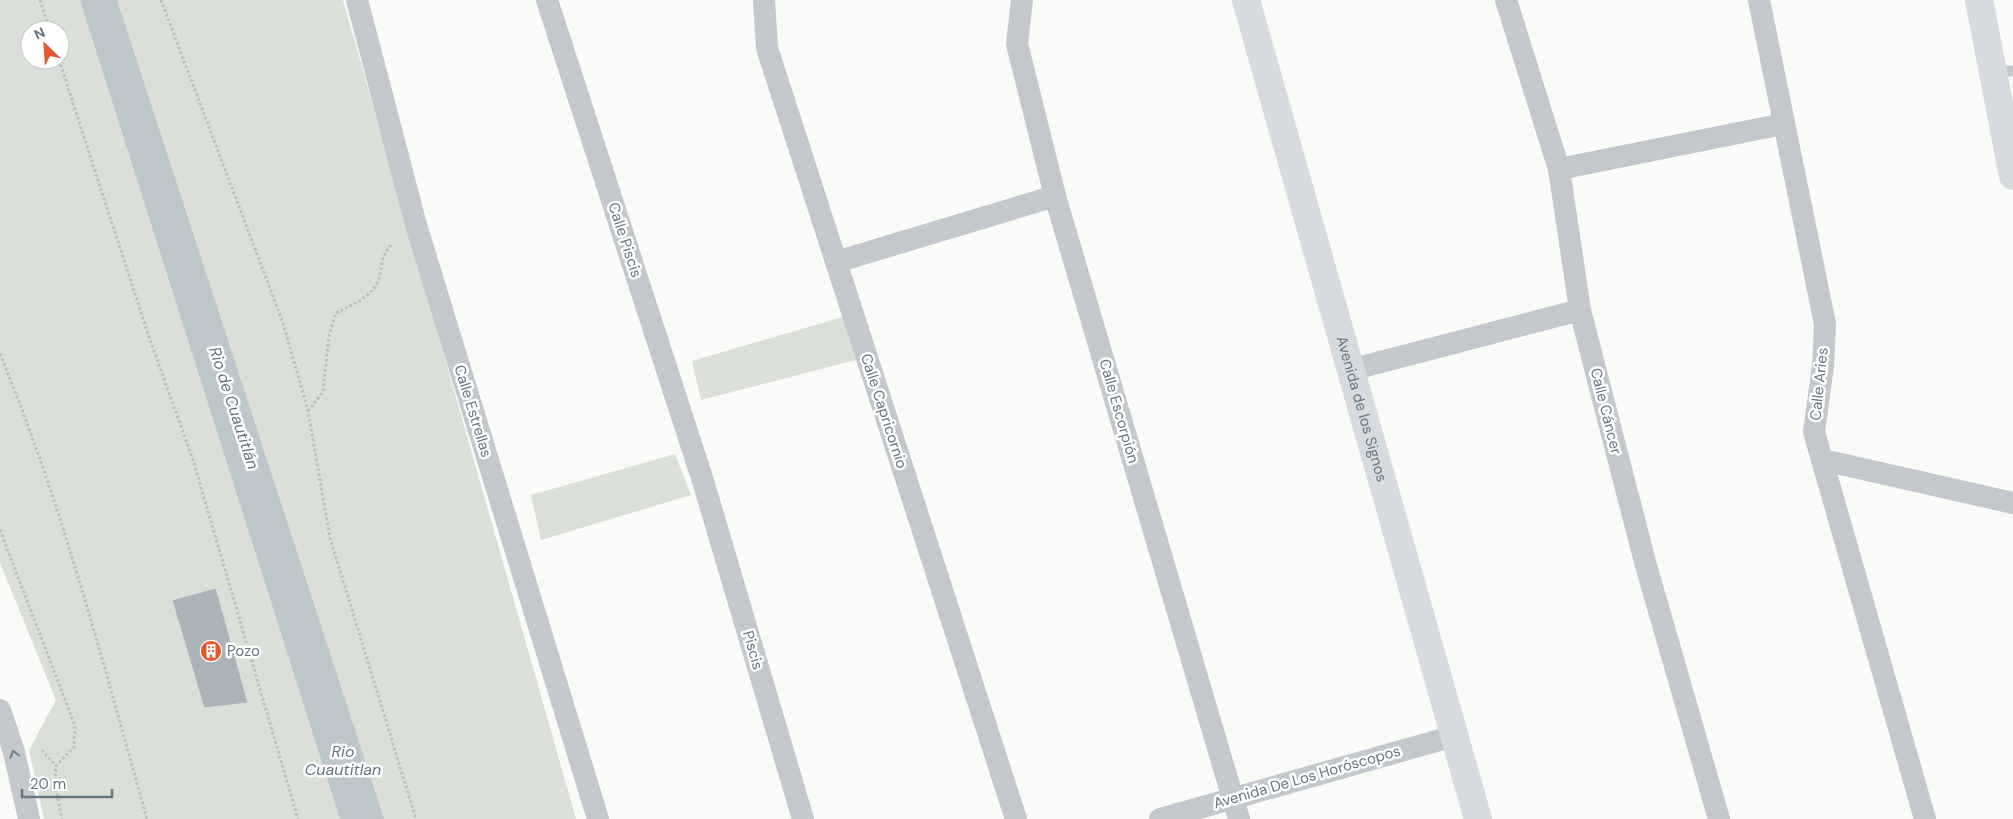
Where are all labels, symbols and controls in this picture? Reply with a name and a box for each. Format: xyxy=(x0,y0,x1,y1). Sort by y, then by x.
north arrow xyxy=(20,20,70,70)
text: N xyxy=(31,23,48,44)
street label: Calle Piscis xyxy=(603,200,647,280)
street label: Avenida de los Signos xyxy=(1332,334,1392,484)
water label: Rio de Cuautitlán xyxy=(204,344,264,472)
street label: Calle Aries xyxy=(1805,347,1833,421)
street label: Calle Capricornio xyxy=(856,351,912,471)
street label: Calle Escorpión xyxy=(1095,357,1143,465)
street label: Calle Estrellas xyxy=(449,362,497,460)
street label: Calle Cáncer xyxy=(1586,366,1626,457)
street label: Piscis xyxy=(738,628,768,672)
building icon: Pozo xyxy=(199,639,223,663)
place label: Pozo xyxy=(227,641,260,661)
water label: Rio Cuautitlan xyxy=(305,741,381,780)
street label: Avenida De Los Horóscopos xyxy=(1211,741,1403,813)
one-way arrow xyxy=(9,750,20,759)
scale bar xyxy=(22,766,112,798)
text: 20 m xyxy=(30,774,66,794)

